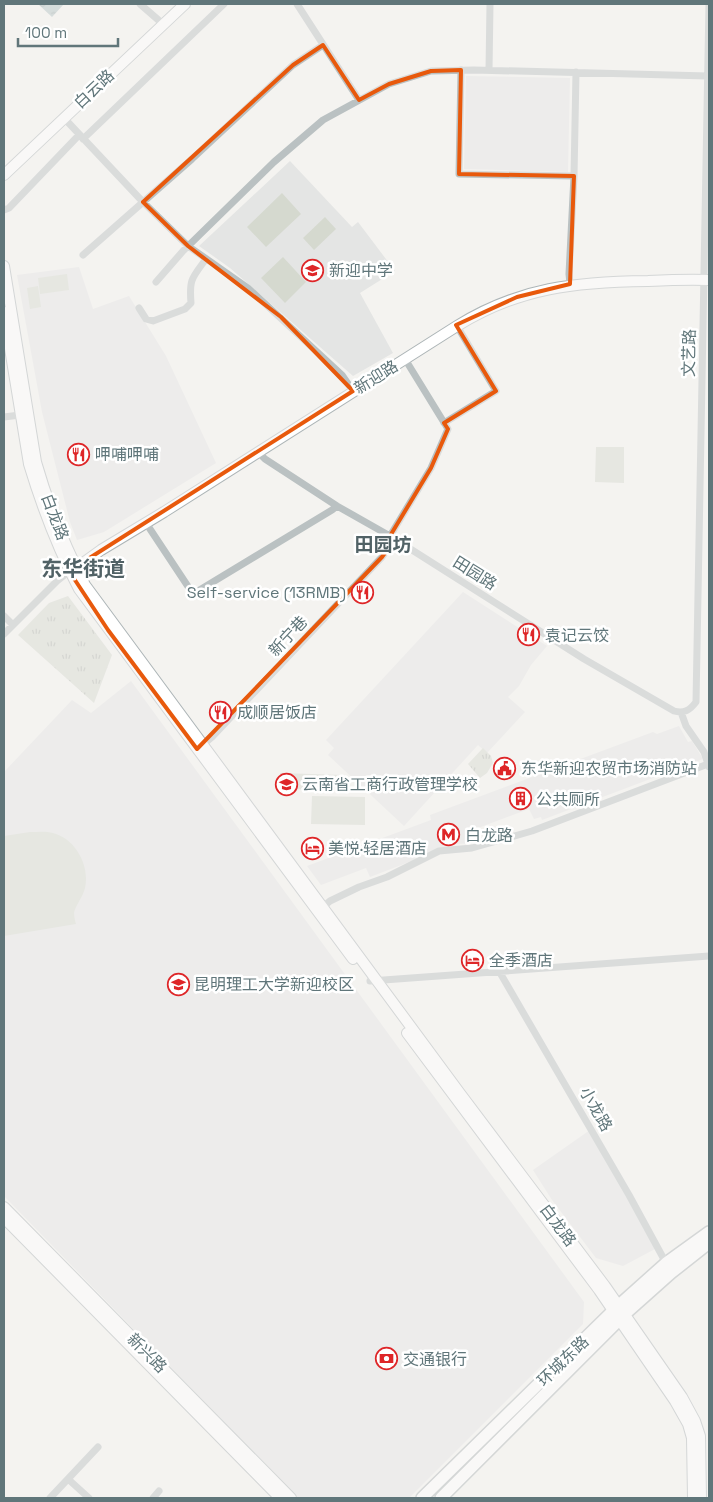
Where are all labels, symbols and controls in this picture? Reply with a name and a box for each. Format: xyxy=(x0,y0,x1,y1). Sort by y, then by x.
scale bar xyxy=(18,15,118,47)
text: 100 m xyxy=(25,23,67,42)
street label: 白云路 xyxy=(69,65,119,113)
school or university icon: 新迎中学 xyxy=(301,258,325,282)
place label: 新迎中学 xyxy=(329,260,393,281)
street label: 文艺路 xyxy=(678,329,700,377)
street label: 新迎路 xyxy=(350,355,402,399)
restaurant icon: 呷哺呷哺 xyxy=(67,442,91,466)
place label: 呷哺呷哺 xyxy=(95,444,159,465)
street label: 白龙路 xyxy=(37,491,73,543)
district label: 田园坊 xyxy=(354,532,412,557)
street label: 田园路 xyxy=(449,551,501,595)
district label: 东华街道 xyxy=(41,555,125,582)
restaurant icon: Self-service (13RMB) xyxy=(350,580,374,604)
place label: Self-service (13RMB) xyxy=(187,582,346,603)
street label: 新宁巷 xyxy=(264,611,312,661)
restaurant icon: 袁记云饺 xyxy=(517,623,541,647)
place label: 袁记云饺 xyxy=(545,625,609,646)
restaurant icon: 成顺居饭店 xyxy=(209,700,233,724)
place label: 成顺居饭店 xyxy=(237,702,317,723)
public building icon: 东华新迎农贸市场消防站 xyxy=(493,756,517,780)
place label: 东华新迎农贸市场消防站 xyxy=(521,758,697,779)
school or university icon: 云南省工商行政管理学校 xyxy=(274,772,298,796)
place label: 云南省工商行政管理学校 xyxy=(302,774,478,795)
building icon: 公共厕所 xyxy=(508,787,532,811)
place label: 公共厕所 xyxy=(536,789,600,810)
metro station icon: 白龙路 xyxy=(437,823,461,847)
place label: 白龙路 xyxy=(465,825,513,846)
hotel icon: 美悦·轻居酒店 xyxy=(300,836,324,860)
place label: 美悦·轻居酒店 xyxy=(328,838,427,859)
hotel icon: 全季酒店 xyxy=(461,948,485,972)
place label: 全季酒店 xyxy=(489,950,553,971)
school or university icon: 昆明理工大学新迎校区 xyxy=(166,972,190,996)
place label: 昆明理工大学新迎校区 xyxy=(194,974,354,995)
street label: 小龙路 xyxy=(575,1083,617,1135)
street label: 白龙路 xyxy=(535,1200,581,1250)
street label: 新兴路 xyxy=(123,1329,171,1377)
street label: 环城东路 xyxy=(533,1331,593,1391)
bank icon: 交通银行 xyxy=(375,1347,399,1371)
place label: 交通银行 xyxy=(403,1349,467,1370)

